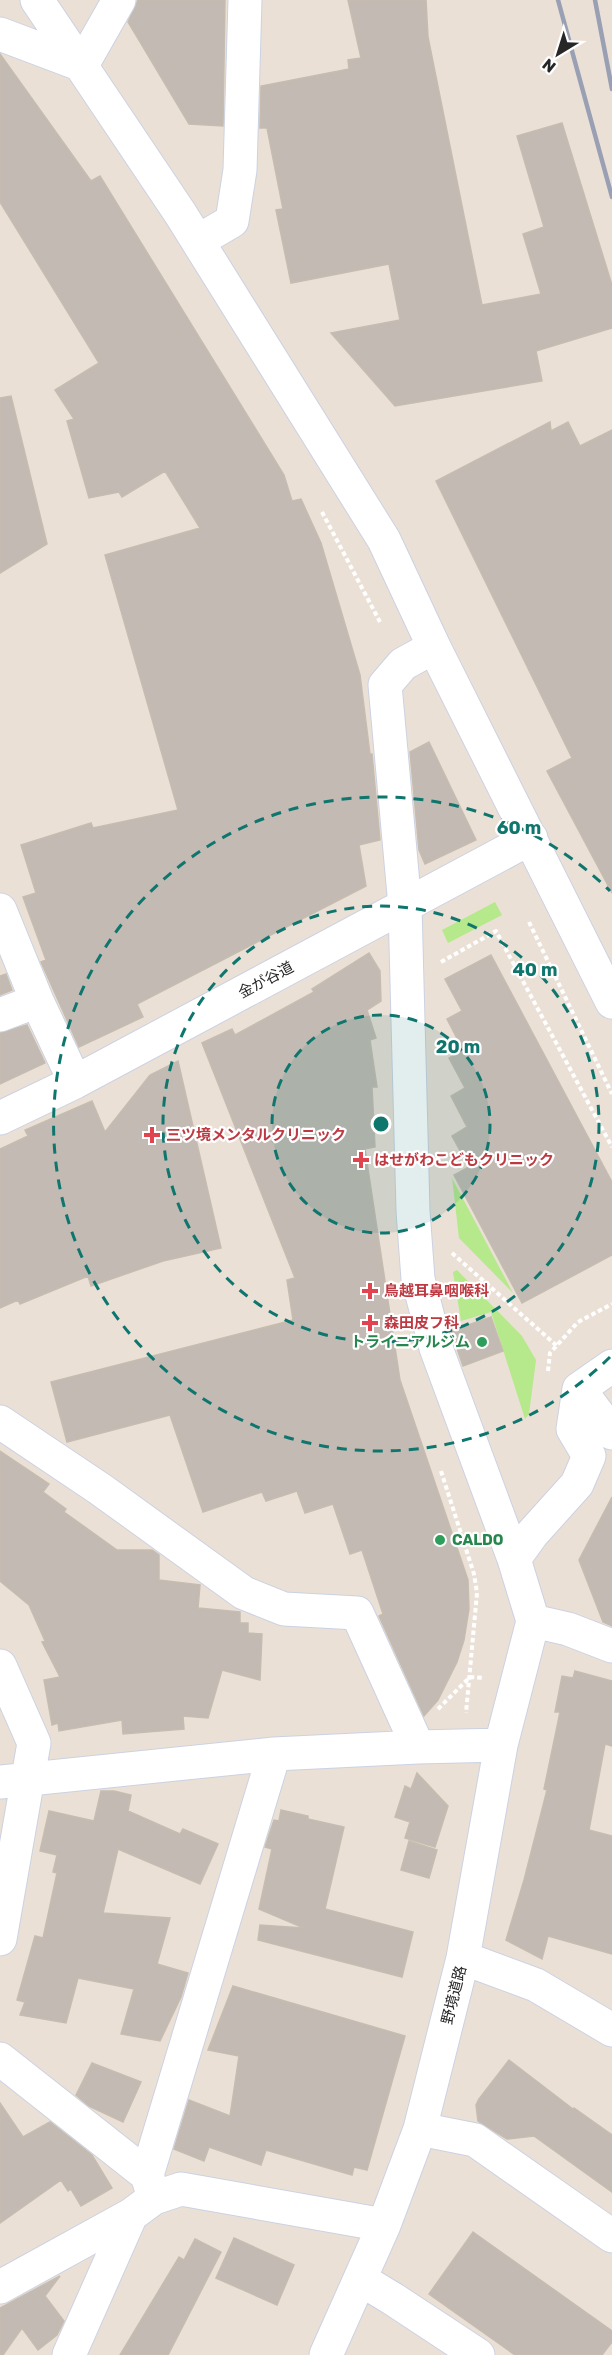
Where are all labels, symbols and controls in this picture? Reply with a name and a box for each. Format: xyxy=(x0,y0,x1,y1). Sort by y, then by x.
north arrow xyxy=(528,24,588,84)
text: N xyxy=(539,54,559,76)
text: 60 m xyxy=(497,817,541,839)
street label: 金が谷道 xyxy=(235,958,297,1002)
text: 40 m xyxy=(513,959,557,981)
text: 20 m xyxy=(436,1036,480,1058)
centre of rings xyxy=(371,1114,391,1134)
marker: 三ツ境メンタルクリニック xyxy=(143,1126,161,1144)
place label: 三ツ境メンタルクリニック xyxy=(166,1126,346,1144)
marker: はせがわこどもクリニック xyxy=(352,1151,370,1169)
place label: はせがわこどもクリニック xyxy=(374,1151,554,1169)
marker: 鳥越耳鼻咽喉科 xyxy=(361,1282,379,1300)
place label: 鳥越耳鼻咽喉科 xyxy=(384,1282,489,1300)
marker: 森田皮フ科 xyxy=(361,1314,379,1332)
place label: 森田皮フ科 xyxy=(384,1314,459,1332)
place label: トライニアルジム xyxy=(350,1333,470,1351)
marker: トライニアルジム xyxy=(475,1335,489,1349)
place label: CALDO xyxy=(452,1531,504,1549)
marker: CALDO xyxy=(433,1533,447,1547)
street label: 野境道路 xyxy=(438,1964,470,2026)

